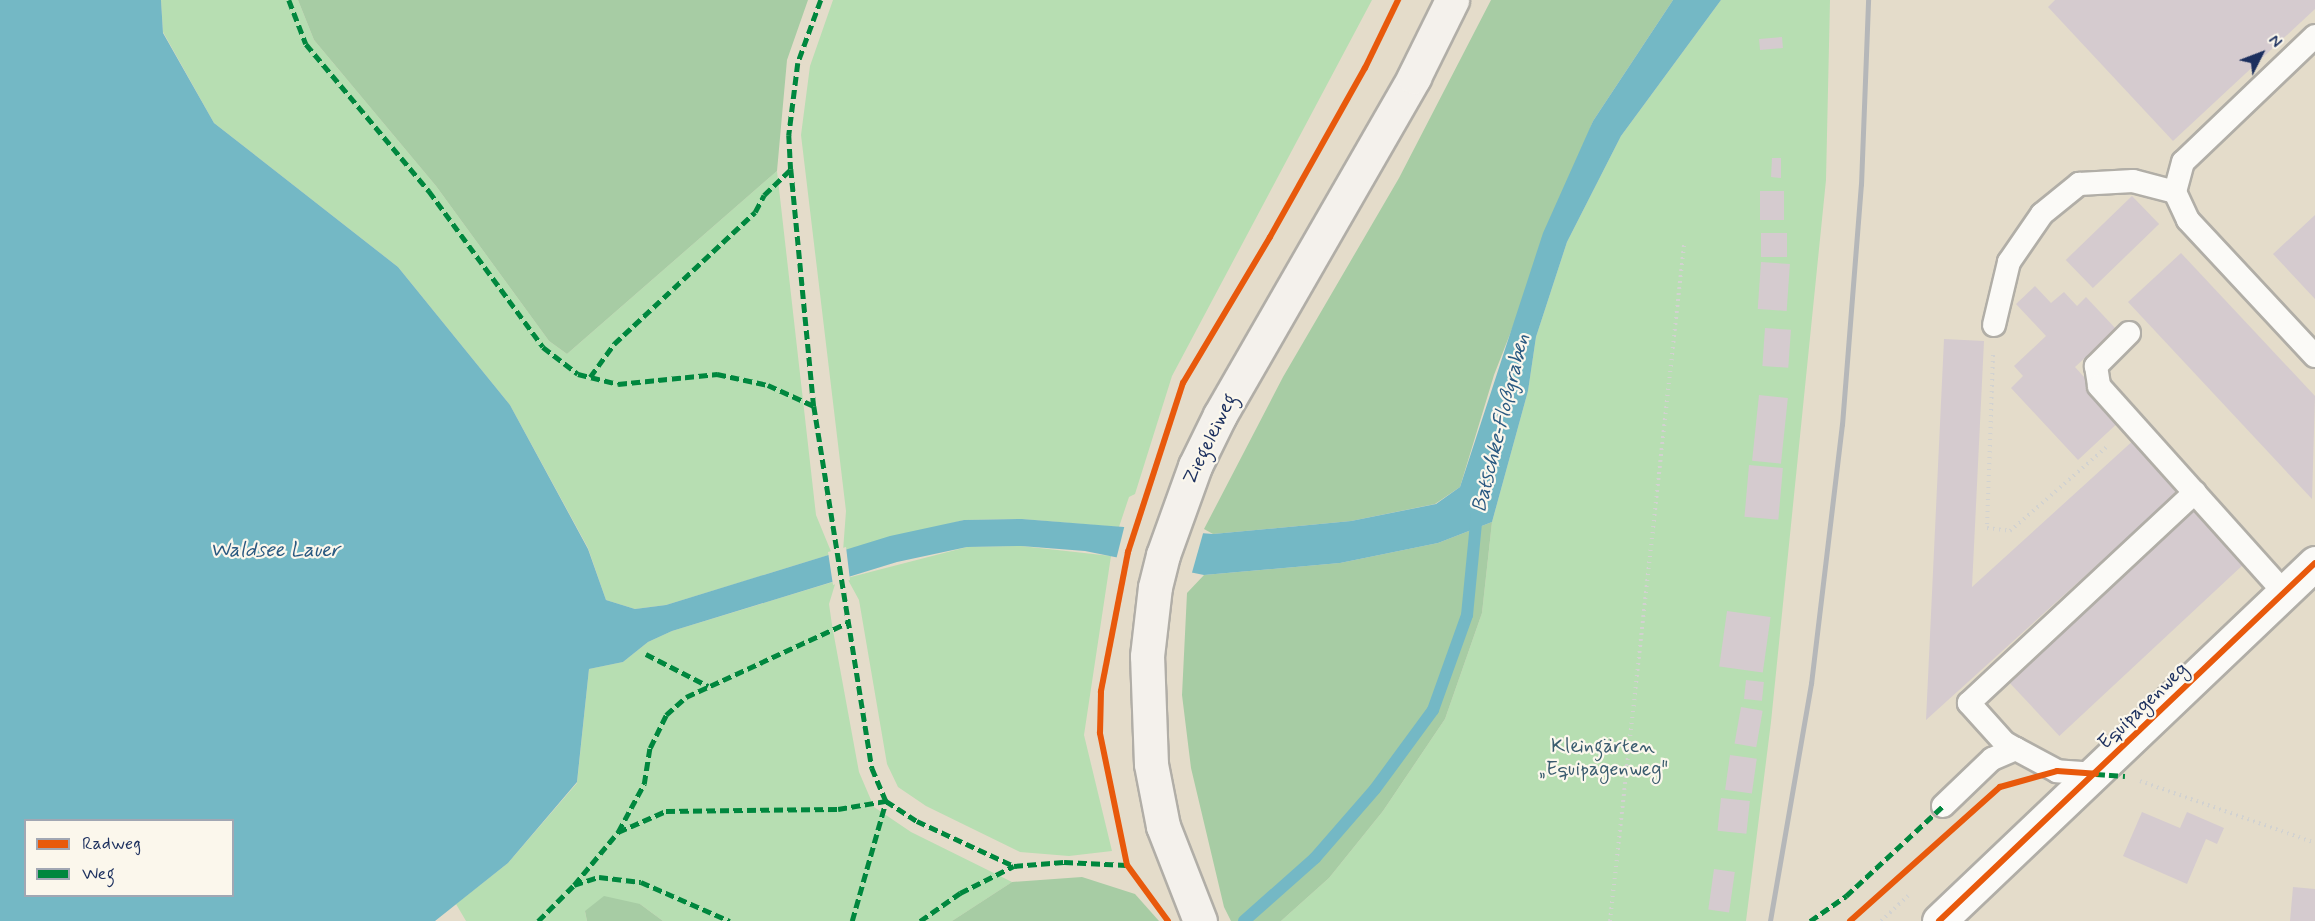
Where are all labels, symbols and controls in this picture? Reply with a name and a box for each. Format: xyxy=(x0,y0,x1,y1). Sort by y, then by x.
north arrow xyxy=(2231,24,2291,84)
text: N xyxy=(2263,31,2286,53)
water label: Batschke‐Floßgraben xyxy=(1467,331,1535,515)
street label: Ziegeleiweg xyxy=(1178,390,1242,488)
water label: Waldsee Lauer xyxy=(210,537,340,563)
street label: Equipagenweg xyxy=(2093,657,2193,755)
park label: Kleingärten „Equipagenweg" xyxy=(1538,735,1668,782)
legend xyxy=(24,819,234,897)
text: Radweg xyxy=(82,832,141,856)
text: Weg xyxy=(82,862,115,886)

